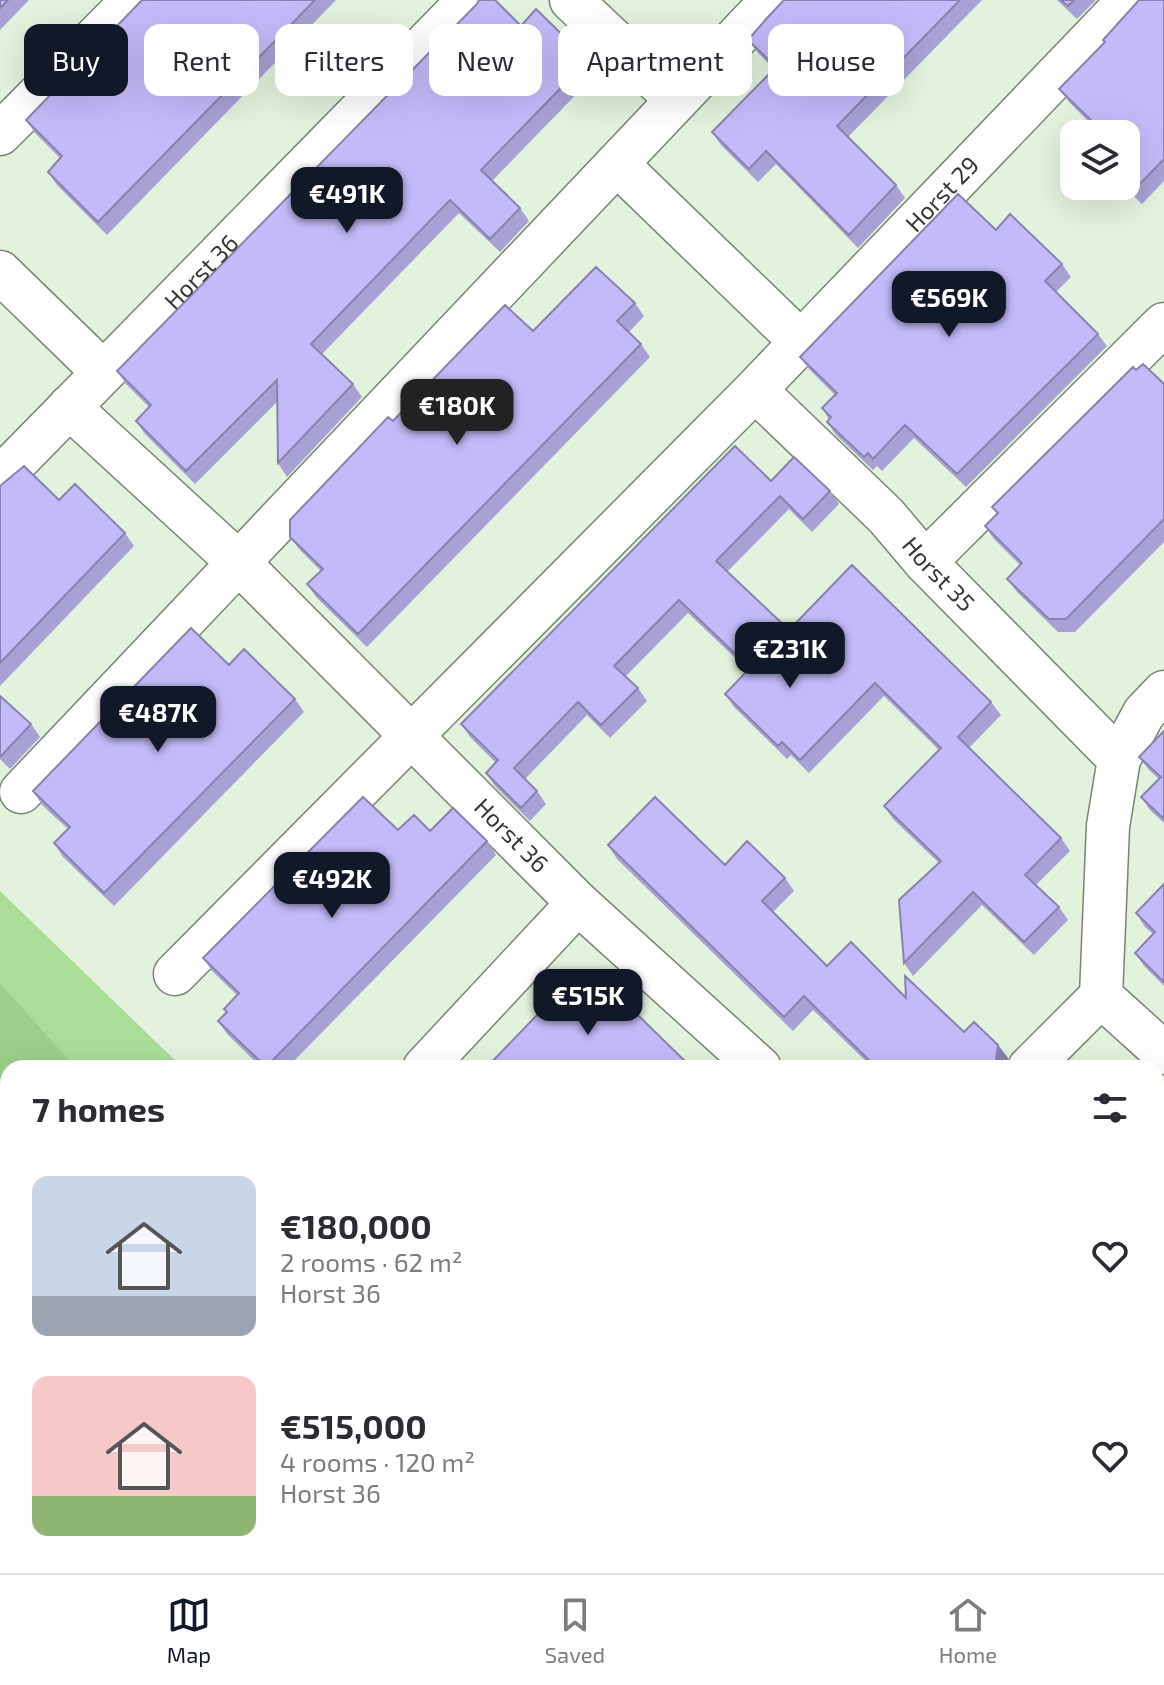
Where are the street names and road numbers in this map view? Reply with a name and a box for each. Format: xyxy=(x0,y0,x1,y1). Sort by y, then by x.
street label: Horst 29 xyxy=(899,150,984,237)
street label: Horst 36 xyxy=(158,228,244,315)
street label: Horst 35 xyxy=(897,530,981,617)
street label: Horst 36 xyxy=(469,792,555,878)

